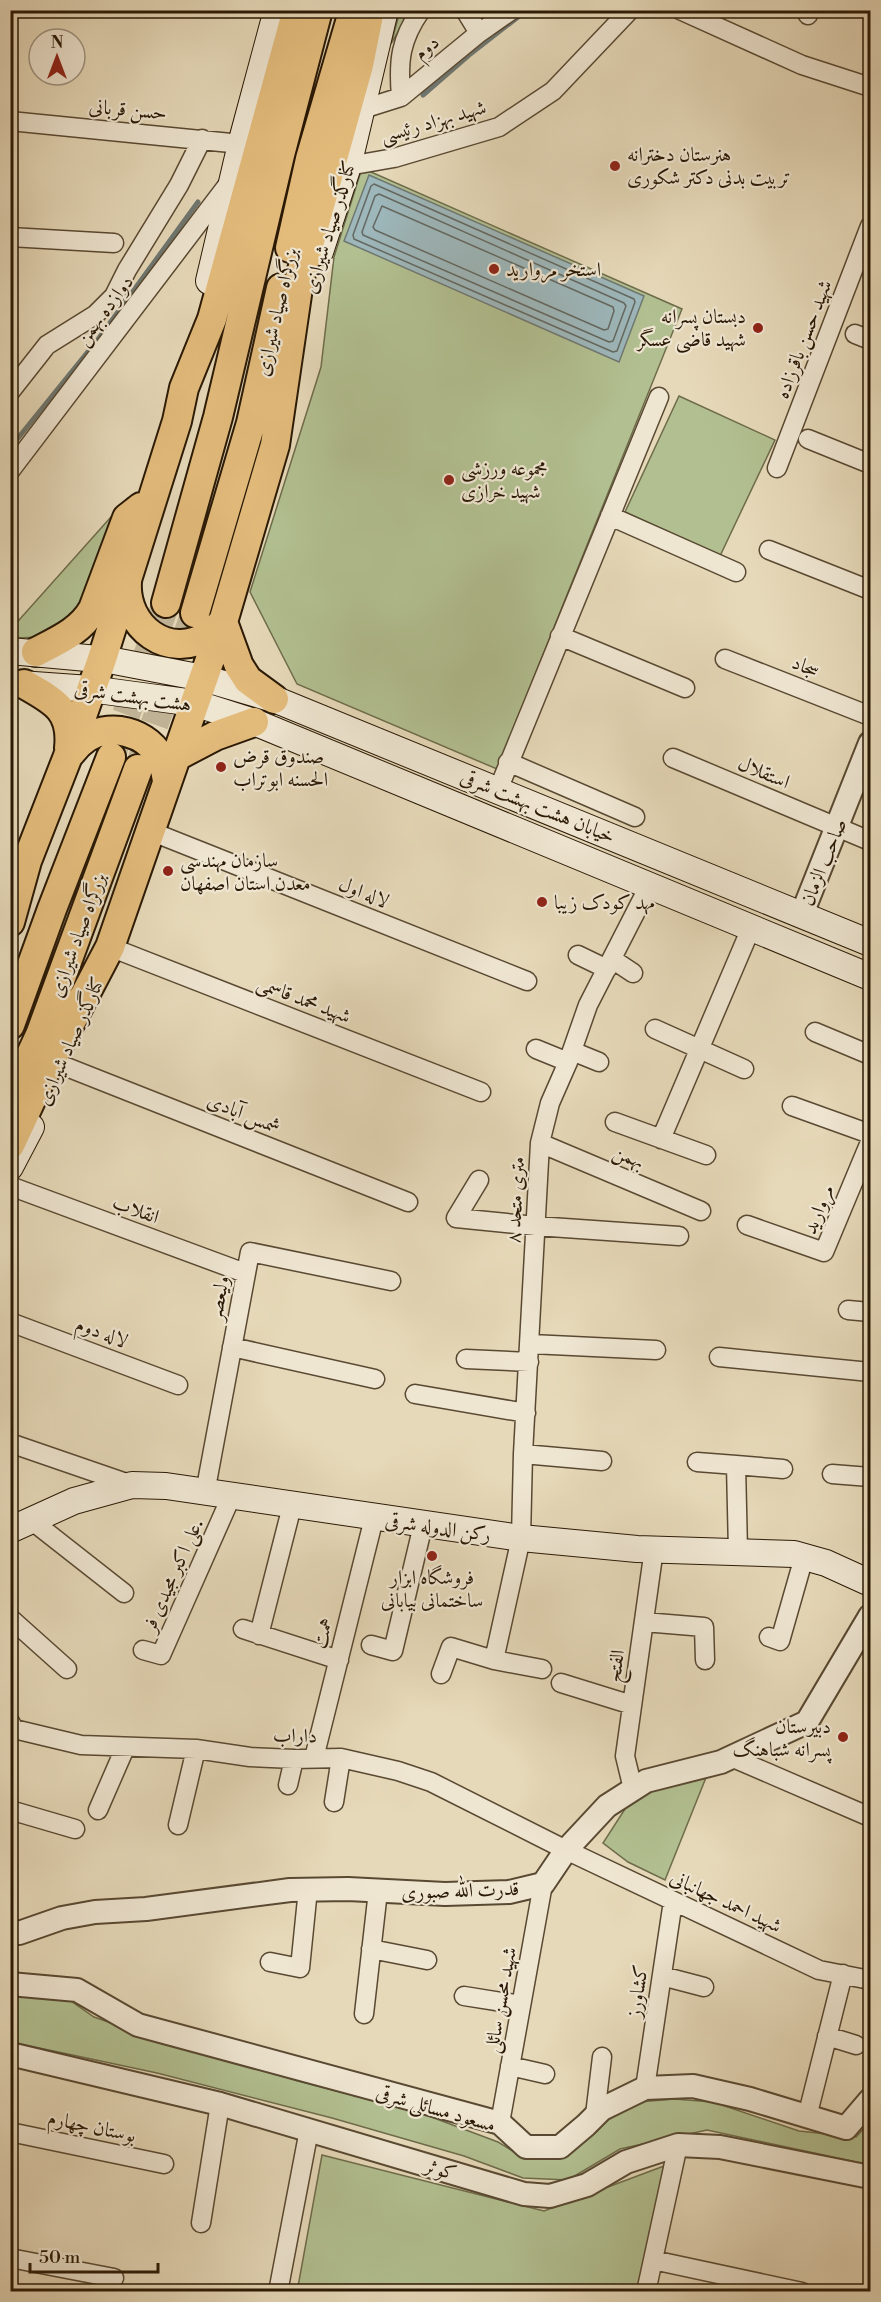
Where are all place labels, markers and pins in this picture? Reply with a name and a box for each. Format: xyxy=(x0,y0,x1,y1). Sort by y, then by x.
place label: هنرستان دخترانه تربیت بدنی دکتر شکوری xyxy=(627,143,791,191)
marker: هنرستان دخترانه تربیت بدنی دکتر شکوری xyxy=(608,159,622,173)
place label: استخر مروارید xyxy=(506,258,601,283)
marker: استخر مروارید xyxy=(487,262,501,276)
place label: دبستان پسرانه شهید قاضی عسگر xyxy=(636,305,746,354)
marker: دبستان پسرانه شهید قاضی عسگر xyxy=(751,321,765,335)
place label: مجموعه ورزشی شهید خرازی xyxy=(461,457,547,505)
marker: مجموعه ورزشی شهید خرازی xyxy=(442,473,456,487)
place label: صندوق قرض الحسنه ابوتراب xyxy=(233,745,328,793)
marker: صندوق قرض الحسنه ابوتراب xyxy=(214,760,228,774)
place label: سازمان مهندسی معدن استان اصفهان xyxy=(180,849,310,897)
marker: سازمان مهندسی معدن استان اصفهان xyxy=(161,864,175,878)
place label: مهد کودک زیبا xyxy=(554,891,655,916)
marker: مهد کودک زیبا xyxy=(535,895,549,909)
marker: فروشگاه ابزار ساختمانی بیابانی xyxy=(425,1549,439,1563)
place label: فروشگاه ابزار ساختمانی بیابانی xyxy=(381,1564,483,1614)
place label: دبیرستان پسرانه شباهنگ xyxy=(733,1715,833,1764)
marker: دبیرستان پسرانه شباهنگ xyxy=(836,1730,850,1744)

